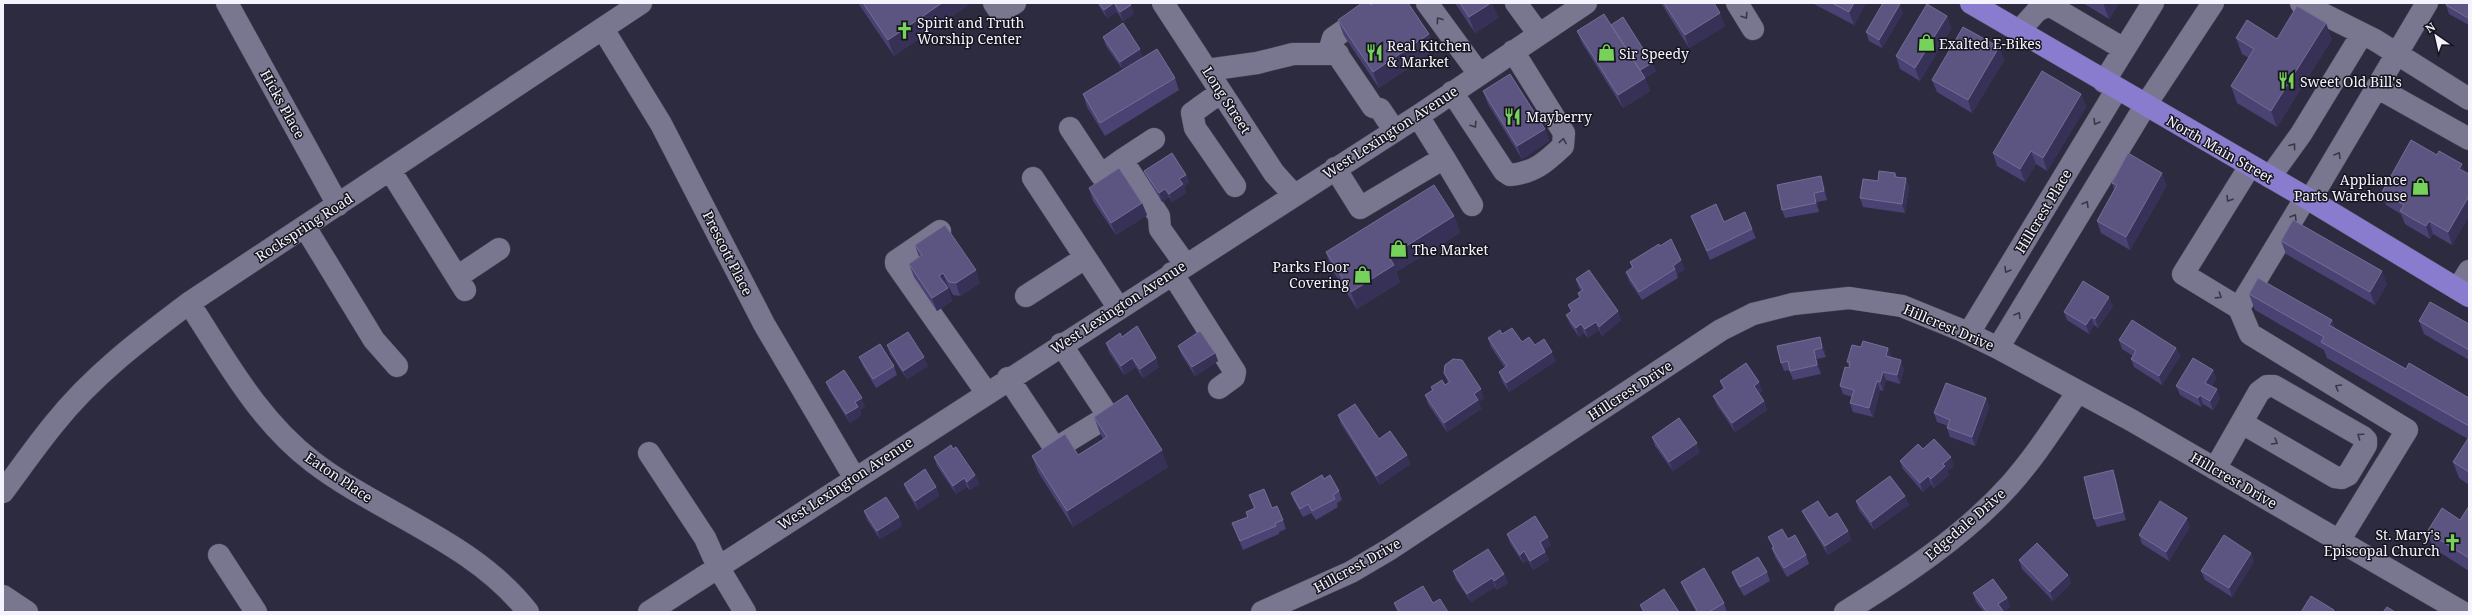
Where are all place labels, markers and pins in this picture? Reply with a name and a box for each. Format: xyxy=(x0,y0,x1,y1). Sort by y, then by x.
place label: Spirit and Truth Worship Center xyxy=(917,13,1024,48)
church icon: Spirit and Truth Worship Center xyxy=(894,20,914,40)
shop icon: Exalted E-Bikes xyxy=(1916,33,1936,53)
place label: Exalted E-Bikes xyxy=(1939,34,2041,53)
place label: Real Kitchen & Market xyxy=(1387,36,1471,71)
restaurant icon: Real Kitchen & Market xyxy=(1364,43,1384,63)
shop icon: Sir Speedy xyxy=(1596,43,1616,63)
place label: Sir Speedy xyxy=(1619,44,1689,63)
restaurant icon: Sweet Old Bill's xyxy=(2277,71,2297,91)
place label: Sweet Old Bill's xyxy=(2300,72,2402,91)
restaurant icon: Mayberry xyxy=(1503,106,1523,126)
place label: Mayberry xyxy=(1526,107,1592,126)
place label: Appliance Parts Warehouse xyxy=(2294,170,2407,205)
shop icon: Appliance Parts Warehouse xyxy=(2410,177,2430,197)
shop icon: The Market xyxy=(1389,239,1409,259)
place label: The Market xyxy=(1412,240,1489,259)
place label: Parks Floor Covering xyxy=(1273,257,1349,292)
shop icon: Parks Floor Covering xyxy=(1352,264,1372,284)
place label: St. Mary's Episcopal Church xyxy=(2324,525,2440,560)
church icon: St. Mary's Episcopal Church xyxy=(2443,532,2463,552)

